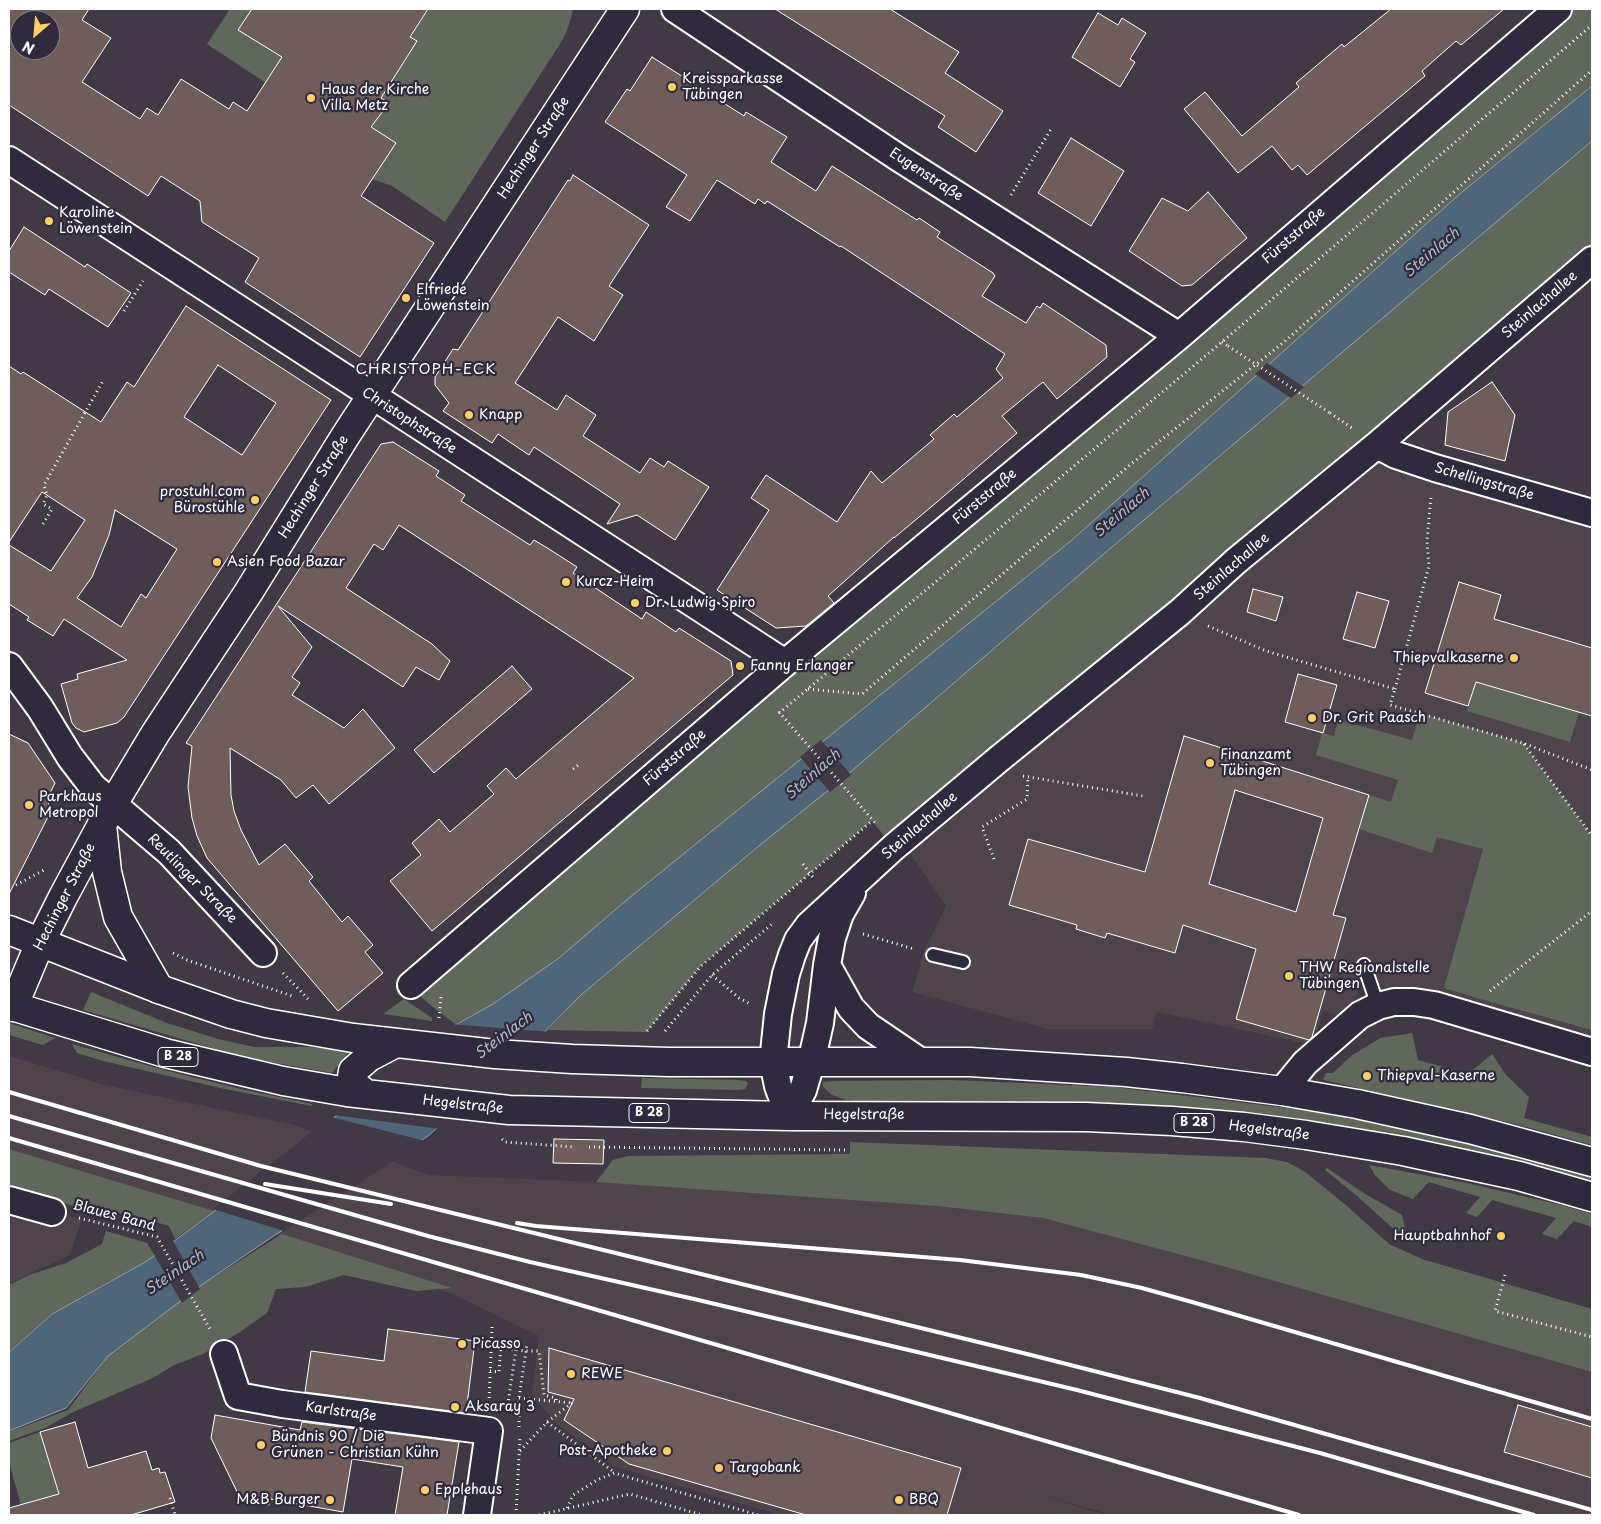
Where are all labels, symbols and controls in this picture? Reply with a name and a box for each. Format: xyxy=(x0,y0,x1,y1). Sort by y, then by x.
north arrow xyxy=(10,10,60,60)
text: N xyxy=(19,36,38,60)
place label: Kreissparkasse Tübingen xyxy=(682,71,783,104)
marker: Kreissparkasse Tübingen xyxy=(666,81,678,93)
place label: Haus der Kirche Villa Metz xyxy=(321,82,429,114)
marker: Haus der Kirche Villa Metz xyxy=(305,92,317,104)
street label: Hechinger Straße xyxy=(495,94,573,202)
street label: Eugenstraße xyxy=(886,145,966,205)
street label: Fürststraße xyxy=(1259,204,1329,268)
place label: Karoline Löwenstein xyxy=(59,205,133,238)
marker: Karoline Löwenstein xyxy=(43,215,55,227)
water label: Steinlach xyxy=(1401,225,1463,281)
street label: Steinlachallee xyxy=(1499,268,1581,342)
place label: Elfriede Löwenstein xyxy=(416,282,490,314)
marker: Elfriede Löwenstein xyxy=(400,292,412,304)
district label: CHRISTOPH-ECK xyxy=(354,361,498,379)
street label: Christophstraße xyxy=(359,384,459,458)
place label: Knapp xyxy=(479,407,522,423)
marker: Knapp xyxy=(463,409,475,421)
street label: Hechinger Straße xyxy=(276,432,352,542)
street label: Schellingstraße xyxy=(1432,460,1536,504)
street label: Fürststraße xyxy=(950,466,1020,528)
place label: prostuhl.com Bürostühle xyxy=(160,484,245,516)
water label: Steinlach xyxy=(1091,485,1153,541)
marker: prostuhl.com Bürostühle xyxy=(249,494,261,506)
street label: Steinlachallee xyxy=(1191,530,1273,604)
place label: Asien Food Bazar xyxy=(227,554,345,570)
marker: Asien Food Bazar xyxy=(211,556,223,568)
place label: Kurcz-Heim xyxy=(576,574,654,590)
marker: Kurcz-Heim xyxy=(560,576,572,588)
place label: Dr. Ludwig Spiro xyxy=(645,595,755,611)
marker: Dr. Ludwig Spiro xyxy=(629,597,641,609)
place label: Thiepvalkaserne xyxy=(1392,650,1504,666)
marker: Thiepvalkaserne xyxy=(1508,652,1520,664)
place label: Fanny Erlanger xyxy=(750,658,853,674)
marker: Fanny Erlanger xyxy=(734,660,746,672)
place label: Dr. Grit Paasch xyxy=(1322,710,1426,726)
marker: Dr. Grit Paasch xyxy=(1306,712,1318,724)
street label: Fürststraße xyxy=(640,726,710,790)
water label: Steinlach xyxy=(782,746,844,804)
place label: Finanzamt Tübingen xyxy=(1220,747,1291,780)
marker: Finanzamt Tübingen xyxy=(1204,757,1216,769)
place label: Parkhaus Metropol xyxy=(39,789,102,822)
street label: Steinlachallee xyxy=(879,789,961,863)
marker: Parkhaus Metropol xyxy=(23,799,35,811)
street label: Reutlinger Straße xyxy=(144,831,240,927)
street label: Hechinger Straße xyxy=(31,840,99,954)
place label: THW Regionalstelle Tübingen xyxy=(1299,960,1430,992)
marker: THW Regionalstelle Tübingen xyxy=(1283,970,1295,982)
water label: Steinlach xyxy=(472,1009,536,1063)
road number: B 28 xyxy=(158,1048,198,1066)
place label: Thiepval-Kaserne xyxy=(1377,1068,1495,1084)
marker: Thiepval-Kaserne xyxy=(1361,1070,1373,1082)
street label: Hegelstraße xyxy=(422,1092,504,1118)
road number: B 28 xyxy=(629,1104,669,1122)
street label: Hegelstraße xyxy=(823,1107,905,1123)
road number: B 28 xyxy=(1174,1114,1214,1132)
street label: Hegelstraße xyxy=(1228,1118,1310,1144)
street label: Blaues Band xyxy=(71,1197,157,1235)
place label: Hauptbahnhof xyxy=(1393,1228,1491,1244)
marker: Hauptbahnhof xyxy=(1495,1230,1507,1242)
water label: Steinlach xyxy=(142,1247,208,1299)
place label: Picasso xyxy=(472,1336,521,1352)
marker: Picasso xyxy=(456,1338,468,1350)
place label: REWE xyxy=(581,1366,623,1382)
marker: REWE xyxy=(565,1368,577,1380)
street label: Karlstraße xyxy=(304,1399,378,1425)
place label: Aksaray 3 xyxy=(465,1399,535,1415)
marker: Aksaray 3 xyxy=(449,1401,461,1413)
place label: Bündnis 90 / Die Grünen - Christian Kühn xyxy=(271,1429,439,1461)
marker: Bündnis 90 / Die Grünen - Christian Kühn xyxy=(255,1439,267,1451)
place label: Post-Apotheke xyxy=(559,1443,657,1459)
marker: Post-Apotheke xyxy=(661,1445,673,1457)
place label: Targobank xyxy=(729,1460,801,1476)
marker: Targobank xyxy=(713,1462,725,1474)
place label: Epplehaus xyxy=(435,1482,502,1498)
marker: Epplehaus xyxy=(419,1484,431,1496)
place label: M&B Burger xyxy=(236,1492,320,1508)
place label: BBQ xyxy=(909,1492,939,1508)
marker: M&B Burger xyxy=(324,1494,336,1506)
marker: BBQ xyxy=(893,1494,905,1506)

